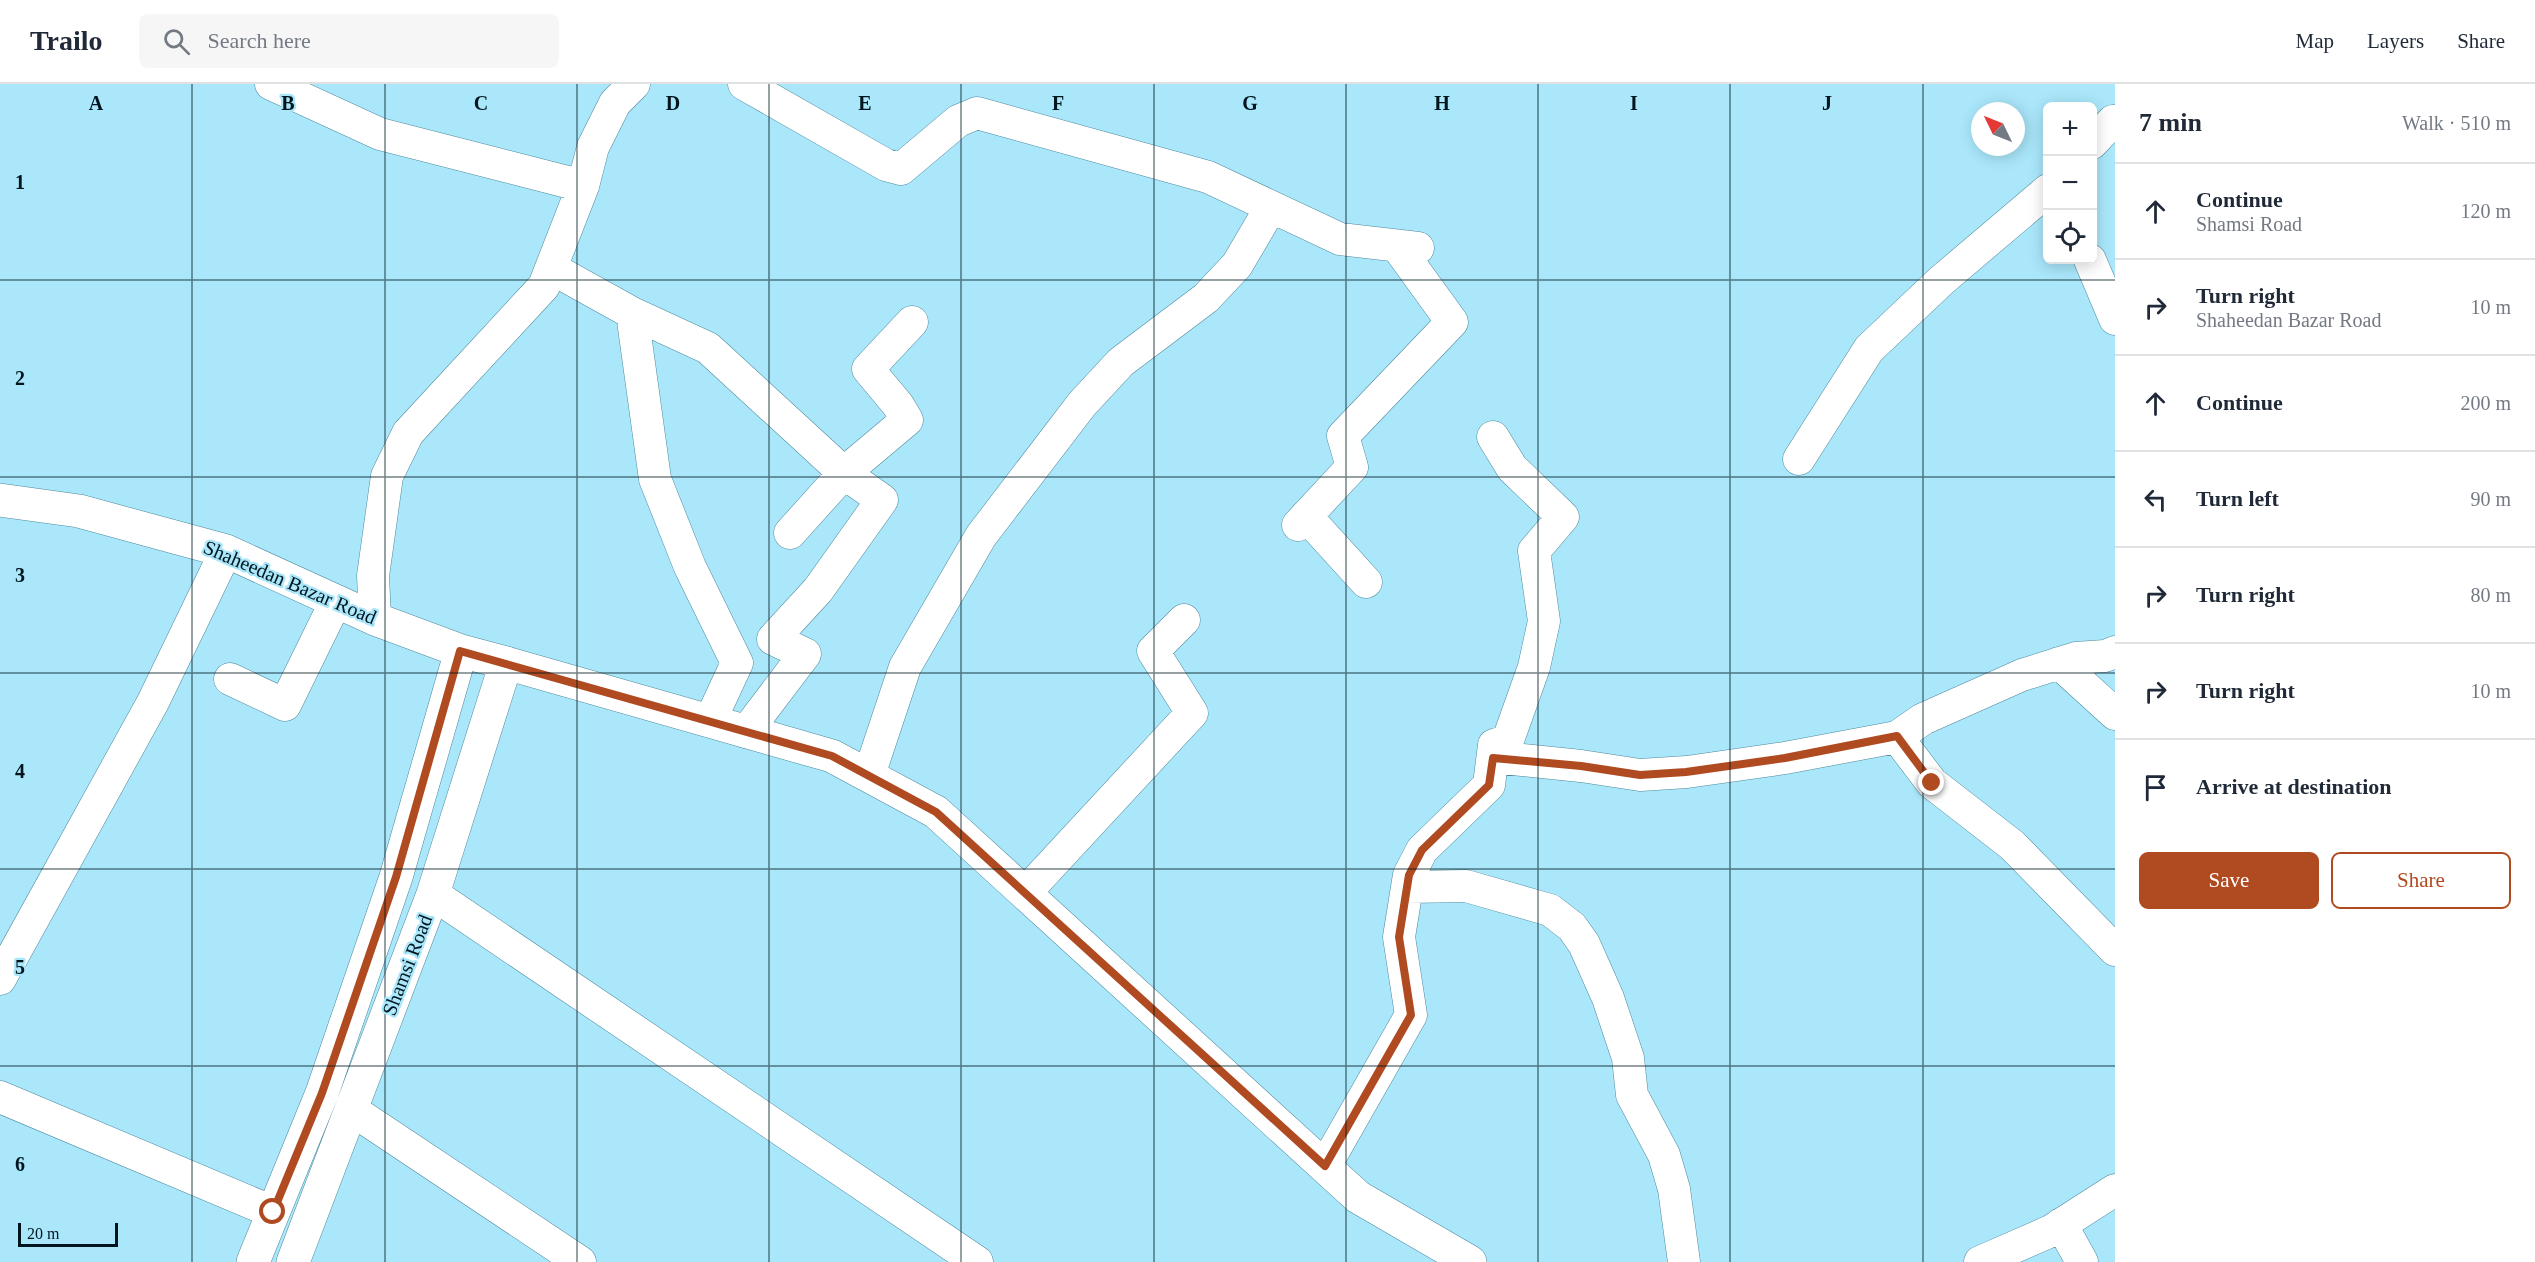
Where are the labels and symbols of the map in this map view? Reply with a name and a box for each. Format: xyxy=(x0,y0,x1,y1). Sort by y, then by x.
text: A xyxy=(89,92,104,114)
text: B xyxy=(281,92,295,114)
text: C xyxy=(474,92,488,114)
text: D xyxy=(666,92,680,114)
text: E xyxy=(858,92,872,114)
text: F xyxy=(1052,92,1064,114)
text: G xyxy=(1242,92,1258,114)
text: H xyxy=(1434,92,1450,114)
text: I xyxy=(1630,92,1638,114)
text: J xyxy=(1822,92,1832,114)
north arrow xyxy=(1971,102,2025,156)
text: 1 xyxy=(15,171,25,193)
text: 2 xyxy=(15,367,25,389)
street label: Shaheedan Bazar Road xyxy=(200,536,380,628)
text: 3 xyxy=(15,564,25,586)
text: 4 xyxy=(15,760,25,782)
route end xyxy=(1918,769,1944,795)
street label: Shamsi Road xyxy=(378,912,436,1018)
text: 5 xyxy=(15,956,25,978)
text: 6 xyxy=(15,1153,25,1175)
route start xyxy=(259,1198,285,1224)
scale bar xyxy=(18,1220,118,1248)

